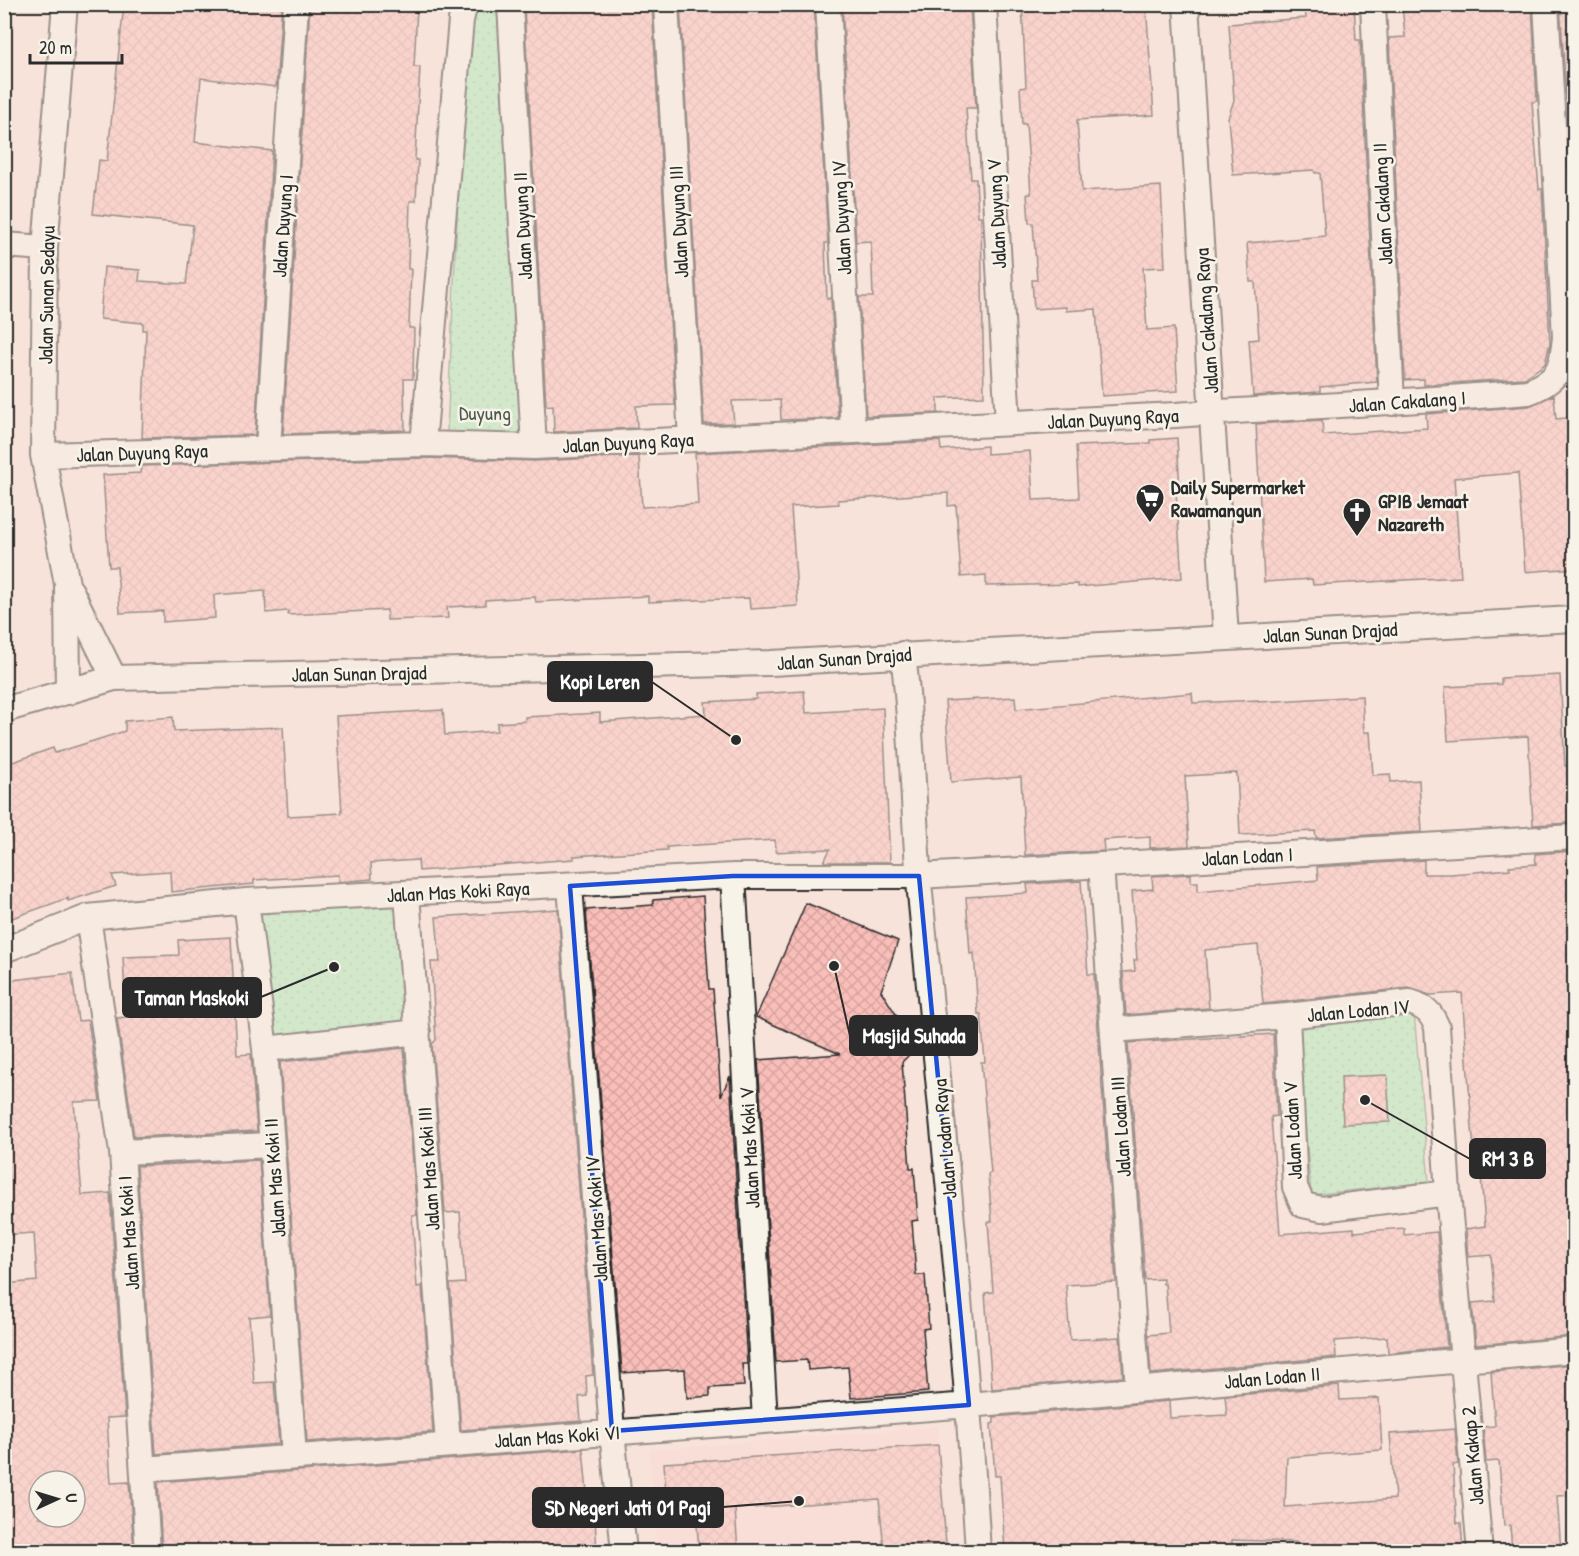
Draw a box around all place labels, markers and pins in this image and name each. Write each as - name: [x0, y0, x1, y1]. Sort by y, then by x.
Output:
- place label: Daily Supermarket Rawamangun: [1171, 473, 1306, 524]
- supermarket icon: Daily Supermarket Rawamangun: [1134, 482, 1166, 524]
- place label: GPIB Jemaat Nazareth: [1378, 487, 1469, 537]
- church icon: GPIB Jemaat Nazareth: [1341, 496, 1373, 538]
- callout: Kopi Leren: [548, 662, 652, 701]
- callout: Taman Maskoki: [123, 978, 261, 1017]
- callout: Masjid Suhada: [850, 1016, 977, 1055]
- callout: RM 3 B: [1470, 1139, 1545, 1178]
- callout: SD Negeri Jati 01 Pagi: [533, 1488, 723, 1527]

